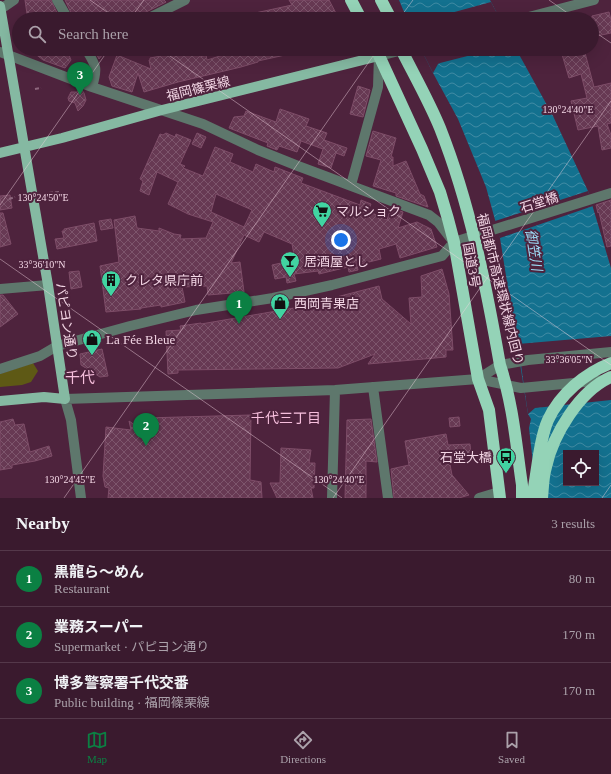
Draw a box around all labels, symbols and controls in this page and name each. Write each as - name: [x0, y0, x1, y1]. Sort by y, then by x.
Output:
- search box: [12, 12, 599, 56]
- icon: search: [26, 23, 48, 45]
- text: Search here: [58, 26, 128, 42]
- pin: 3: [67, 62, 93, 95]
- street label: 福岡篠栗線: [165, 73, 231, 104]
- text: 130°24'40"E: [543, 104, 594, 115]
- street label: 石堂橋: [518, 189, 560, 216]
- text: 130°24'50"E: [18, 192, 69, 203]
- supermarket icon: マルショク: [311, 200, 333, 228]
- place label: マルショク: [336, 204, 401, 219]
- street label: 福岡都市高速環状線内回り: [474, 212, 527, 367]
- water label: 御笠川: [523, 228, 545, 274]
- your location: [331, 230, 351, 250]
- street label: 国道3号: [460, 241, 483, 289]
- bar icon: 居酒屋とし: [279, 250, 301, 278]
- place label: 居酒屋とし: [304, 254, 369, 269]
- text: 33°36'10"N: [18, 259, 66, 270]
- building icon: クレタ県庁前: [100, 269, 122, 297]
- place label: クレタ県庁前: [125, 273, 203, 288]
- street label: パピヨン通り: [53, 281, 80, 361]
- pin: 1: [226, 291, 252, 324]
- shop icon: 西岡青果店: [269, 292, 291, 320]
- place label: 西岡青果店: [294, 296, 359, 311]
- shop icon: La Fée Bleue: [81, 328, 103, 356]
- place label: La Fée Bleue: [106, 332, 176, 347]
- text: 33°36'05"N: [545, 354, 593, 365]
- district label: 千代: [65, 369, 95, 386]
- district label: 千代三丁目: [251, 410, 321, 426]
- pin: 2: [133, 413, 159, 446]
- bus stop icon: 石堂大橋: [495, 446, 517, 474]
- place label: 石堂大橋: [440, 450, 492, 465]
- map controls: [563, 450, 599, 486]
- button: locate: [563, 450, 599, 486]
- text: 130°24'45"E: [45, 474, 96, 485]
- text: 130°24'40"E: [314, 474, 365, 485]
- text: Nearby: [16, 514, 70, 533]
- text: 3 results: [551, 516, 595, 531]
- text: 黒龍ら〜めん: [54, 564, 144, 580]
- text: 1: [26, 571, 32, 586]
- text: 80 m: [569, 571, 595, 586]
- text: Restaurant: [54, 581, 110, 596]
- text: 業務スーパー: [54, 619, 144, 635]
- text: 2: [26, 627, 32, 642]
- text: 170 m: [562, 627, 595, 642]
- text: Supermarket · パピヨン通り: [54, 639, 209, 654]
- text: 博多警察署千代交番: [54, 675, 189, 691]
- text: 3: [26, 683, 32, 698]
- text: 170 m: [562, 683, 595, 698]
- text: Public building · 福岡篠栗線: [54, 695, 210, 710]
- tab: Map: [86, 729, 108, 765]
- tab: Directions: [280, 729, 326, 765]
- tab: Saved: [498, 729, 525, 765]

